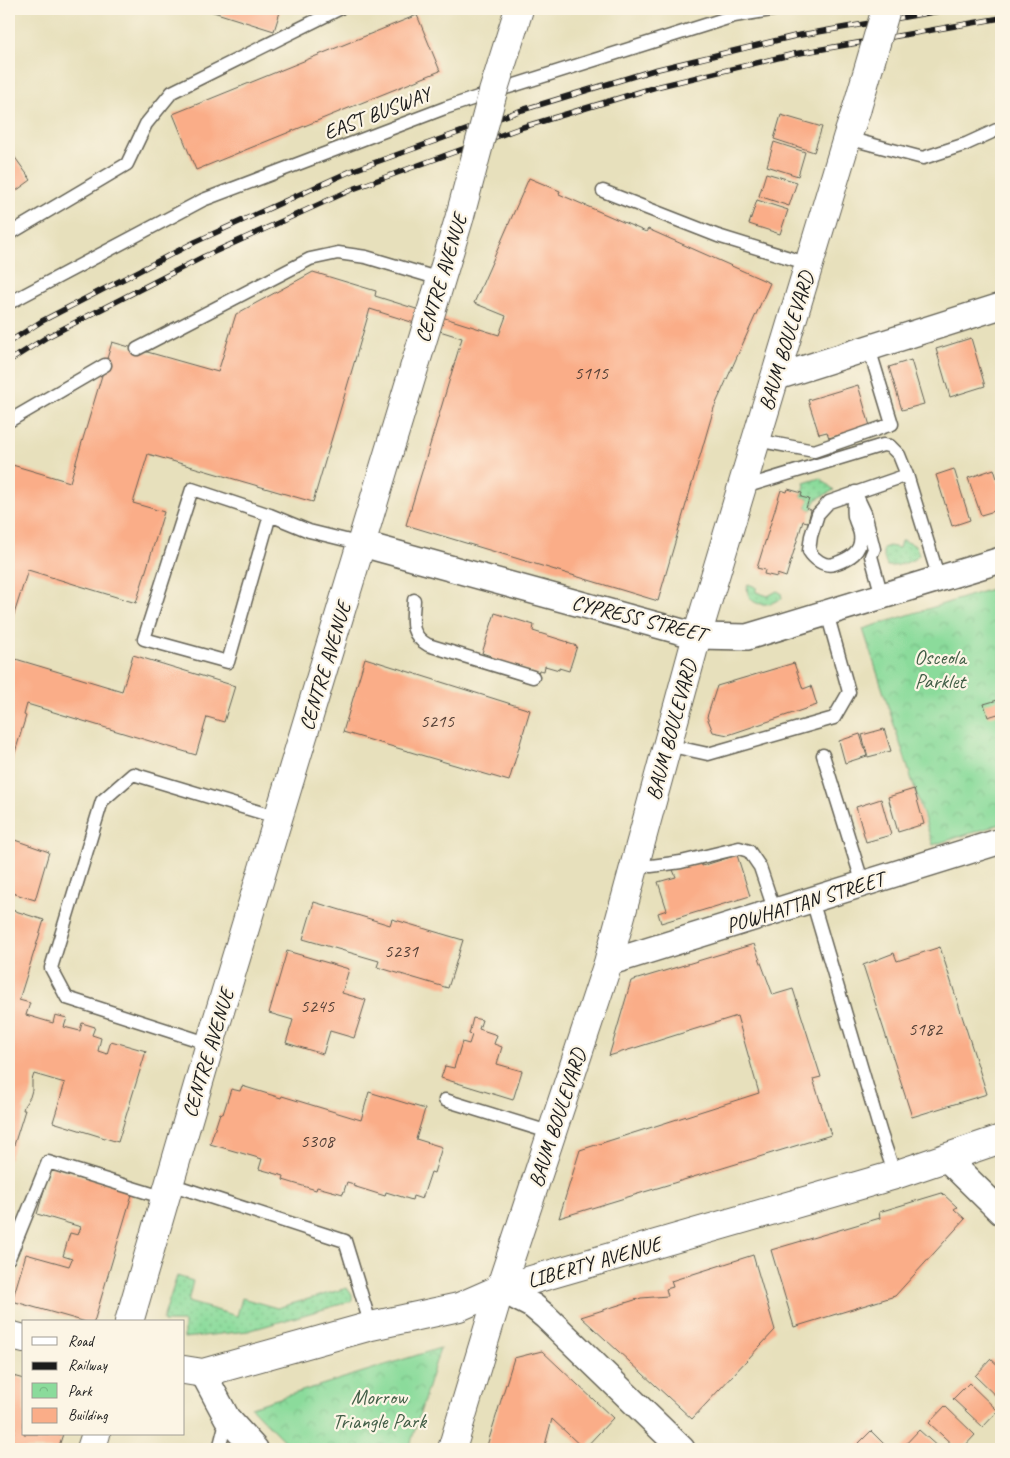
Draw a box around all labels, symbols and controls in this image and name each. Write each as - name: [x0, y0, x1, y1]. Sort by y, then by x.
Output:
- street label: EAST BUSWAY: [320, 79, 437, 145]
- street label: CENTRE AVENUE: [409, 208, 474, 345]
- street label: BAUM BOULEVARD: [753, 267, 820, 414]
- house number: 5115: [574, 361, 610, 385]
- street label: CYPRESS STREET: [569, 589, 713, 648]
- street label: CENTRE AVENUE: [293, 596, 358, 733]
- park label: Osceola Parklet: [914, 644, 968, 694]
- street label: BAUM BOULEVARD: [640, 655, 703, 803]
- house number: 5215: [420, 709, 456, 733]
- street label: POWHATTAN STREET: [723, 864, 891, 938]
- house number: 5231: [384, 939, 420, 963]
- street label: CENTRE AVENUE: [176, 983, 241, 1120]
- house number: 5245: [300, 994, 336, 1018]
- house number: 5182: [908, 1017, 944, 1041]
- street label: BAUM BOULEVARD: [522, 1044, 592, 1190]
- house number: 5308: [300, 1129, 337, 1153]
- street label: LIBERTY AVENUE: [524, 1230, 666, 1293]
- legend: [22, 1320, 185, 1436]
- text: Road: [68, 1332, 95, 1351]
- text: Railway: [68, 1356, 109, 1375]
- text: Park: [68, 1382, 93, 1401]
- park label: Morrow Triangle Park: [332, 1384, 427, 1434]
- text: Building: [68, 1406, 108, 1425]

